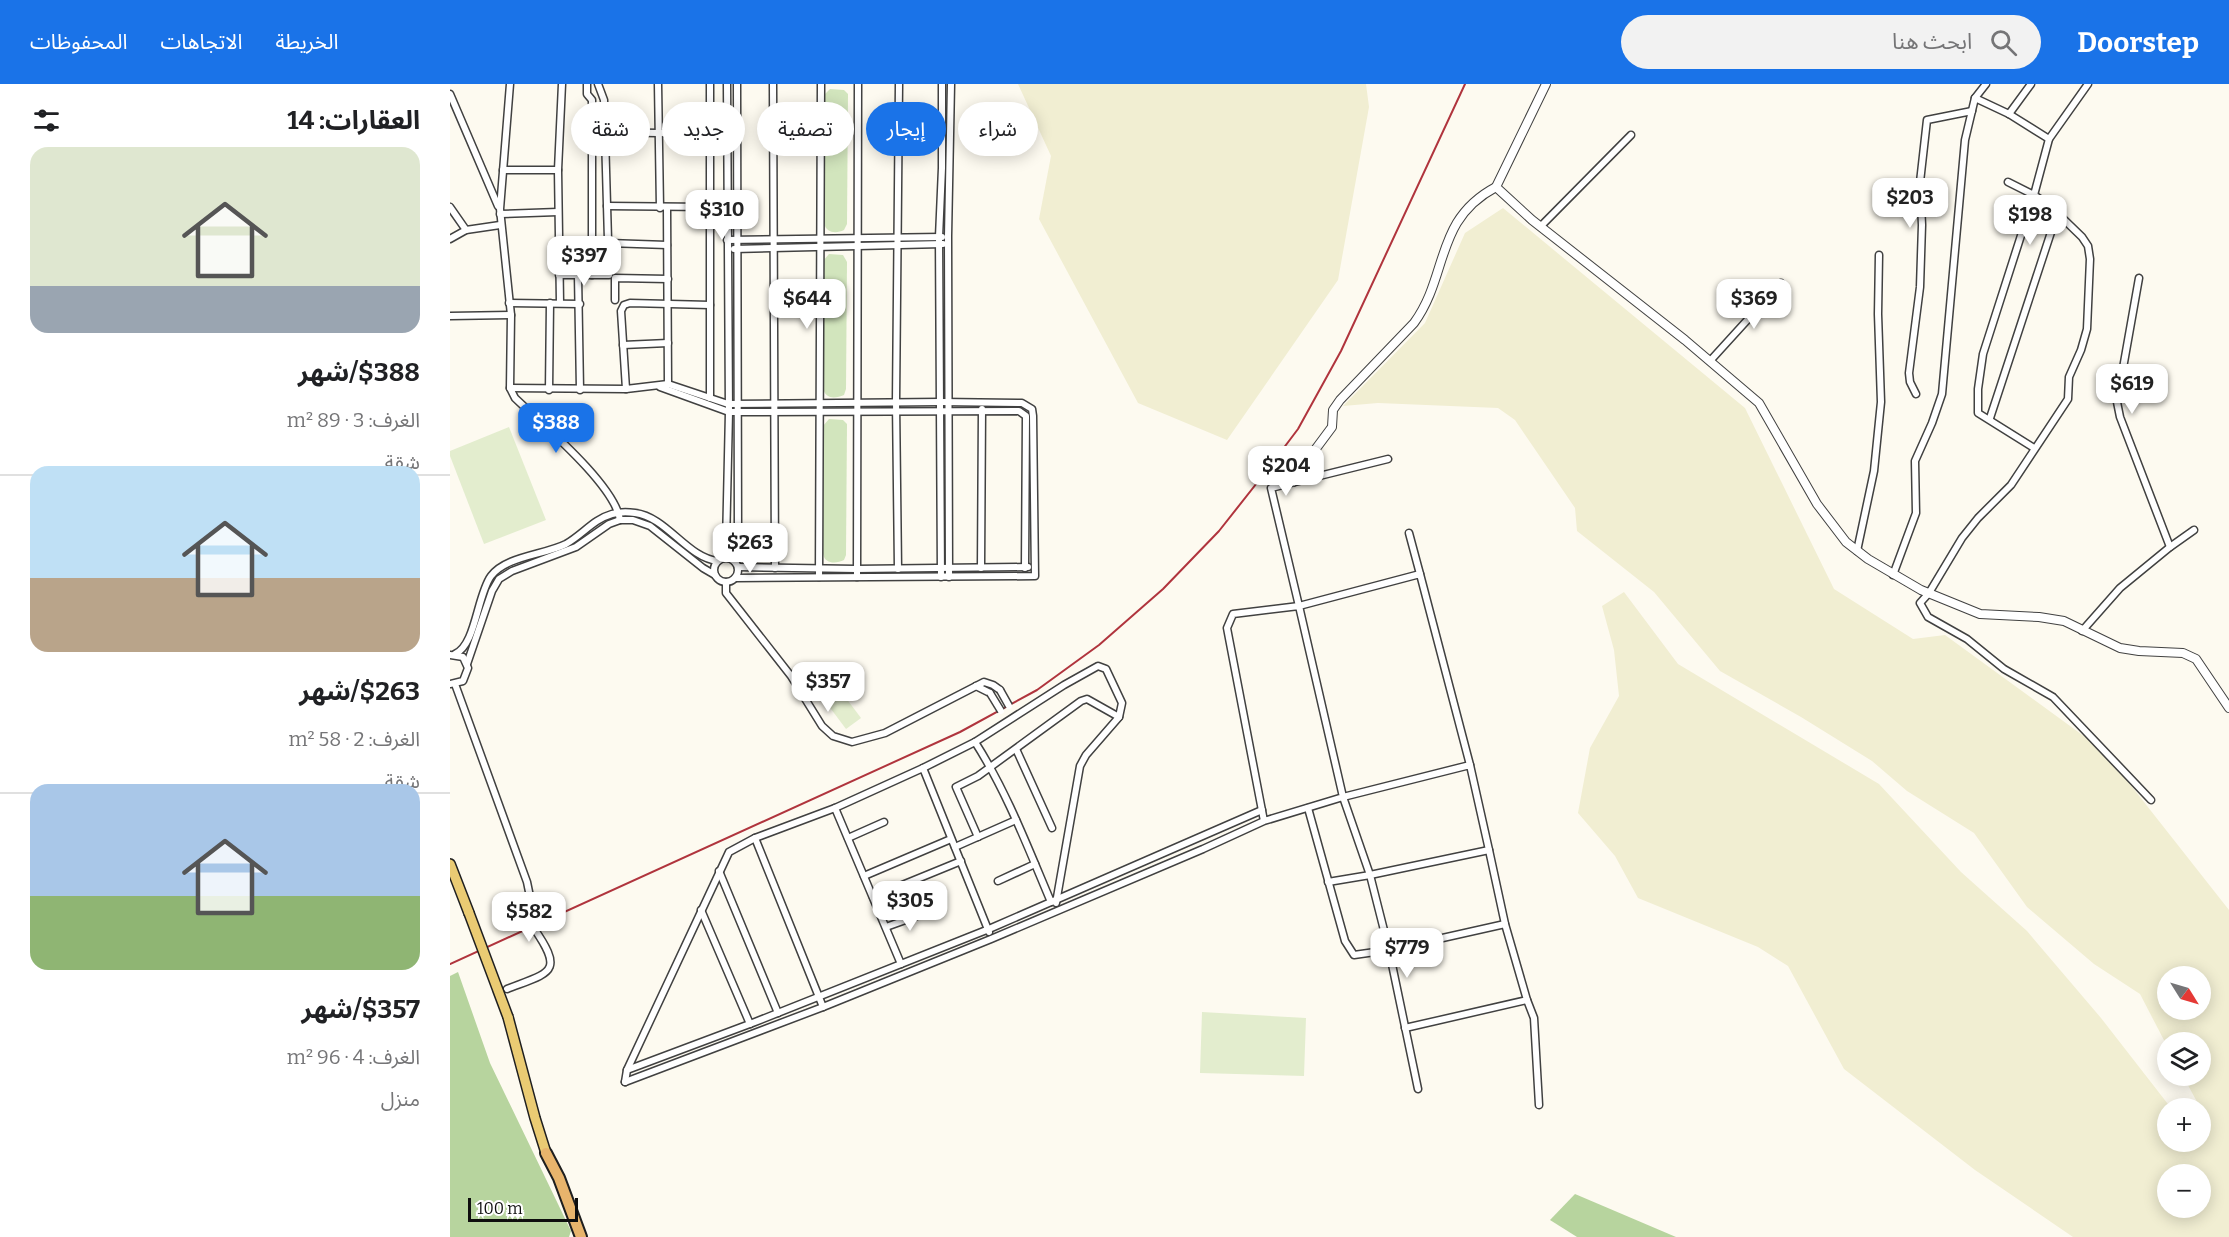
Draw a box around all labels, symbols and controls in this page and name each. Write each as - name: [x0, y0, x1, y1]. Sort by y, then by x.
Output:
- search box: [1621, 15, 2041, 69]
- icon: search: [1987, 26, 2020, 59]
- text: Doorstep: [2077, 26, 2199, 59]
- text: ابحث هنا: [1892, 28, 1972, 55]
- text: المحفوظات: [30, 29, 127, 55]
- text: الاتجاهات: [160, 29, 242, 55]
- text: الخريطة: [275, 29, 338, 55]
- chip: شقة: [571, 102, 650, 156]
- chip: جديد: [662, 102, 745, 156]
- chip: تصفية: [757, 102, 854, 156]
- chip: إيجار: [866, 102, 946, 156]
- chip: شراء: [958, 102, 1038, 156]
- icon: filters: [30, 104, 63, 137]
- text: العقارات: 14: [287, 105, 420, 136]
- pin: $203: [1874, 178, 1946, 229]
- text: $203: [1886, 185, 1934, 209]
- icon: home: [171, 186, 279, 294]
- pin: $310: [686, 190, 758, 241]
- pin: $198: [1994, 195, 2066, 246]
- text: $310: [700, 197, 744, 221]
- text: $198: [2008, 202, 2052, 226]
- pin: $397: [548, 236, 620, 287]
- text: $397: [561, 243, 607, 267]
- pin: $644: [771, 279, 843, 330]
- pin: $369: [1718, 279, 1790, 330]
- text: $644: [783, 286, 831, 310]
- text: $369: [1730, 286, 1778, 310]
- text: $388/شهر: [298, 357, 420, 388]
- pin: $619: [2096, 364, 2168, 415]
- text: $619: [2110, 371, 2154, 395]
- pin: $388: [520, 403, 592, 454]
- text: الغرف: 3 · 89 m²: [287, 408, 420, 432]
- text: $388: [532, 410, 580, 434]
- pin: $204: [1250, 446, 1322, 497]
- text: شقة: [385, 450, 420, 474]
- text: $204: [1262, 453, 1310, 477]
- icon: home: [171, 505, 279, 613]
- pin: $263: [714, 523, 786, 574]
- text: $263: [727, 530, 773, 554]
- pin: $357: [792, 662, 864, 713]
- text: $357: [806, 669, 850, 693]
- text: $263/شهر: [299, 676, 420, 707]
- text: الغرف: 2 · 58 m²: [288, 727, 420, 751]
- text: شقة: [385, 769, 420, 793]
- icon: home: [171, 823, 279, 931]
- pin: $305: [874, 881, 946, 932]
- text: $305: [886, 888, 934, 912]
- pin: $582: [493, 892, 565, 943]
- text: $582: [506, 899, 552, 923]
- pin: $779: [1371, 928, 1443, 979]
- text: $779: [1384, 935, 1430, 959]
- north arrow: [2157, 966, 2211, 1020]
- map controls: [2157, 966, 2211, 1218]
- text: $357/شهر: [302, 994, 420, 1025]
- button: layers: [2157, 1032, 2211, 1086]
- text: الغرف: 4 · 96 m²: [287, 1045, 420, 1069]
- text: منزل: [381, 1087, 420, 1111]
- button: +: [2157, 1098, 2211, 1152]
- button: −: [2157, 1164, 2211, 1218]
- scale bar: [468, 1195, 578, 1222]
- text: 100 m: [477, 1199, 522, 1218]

